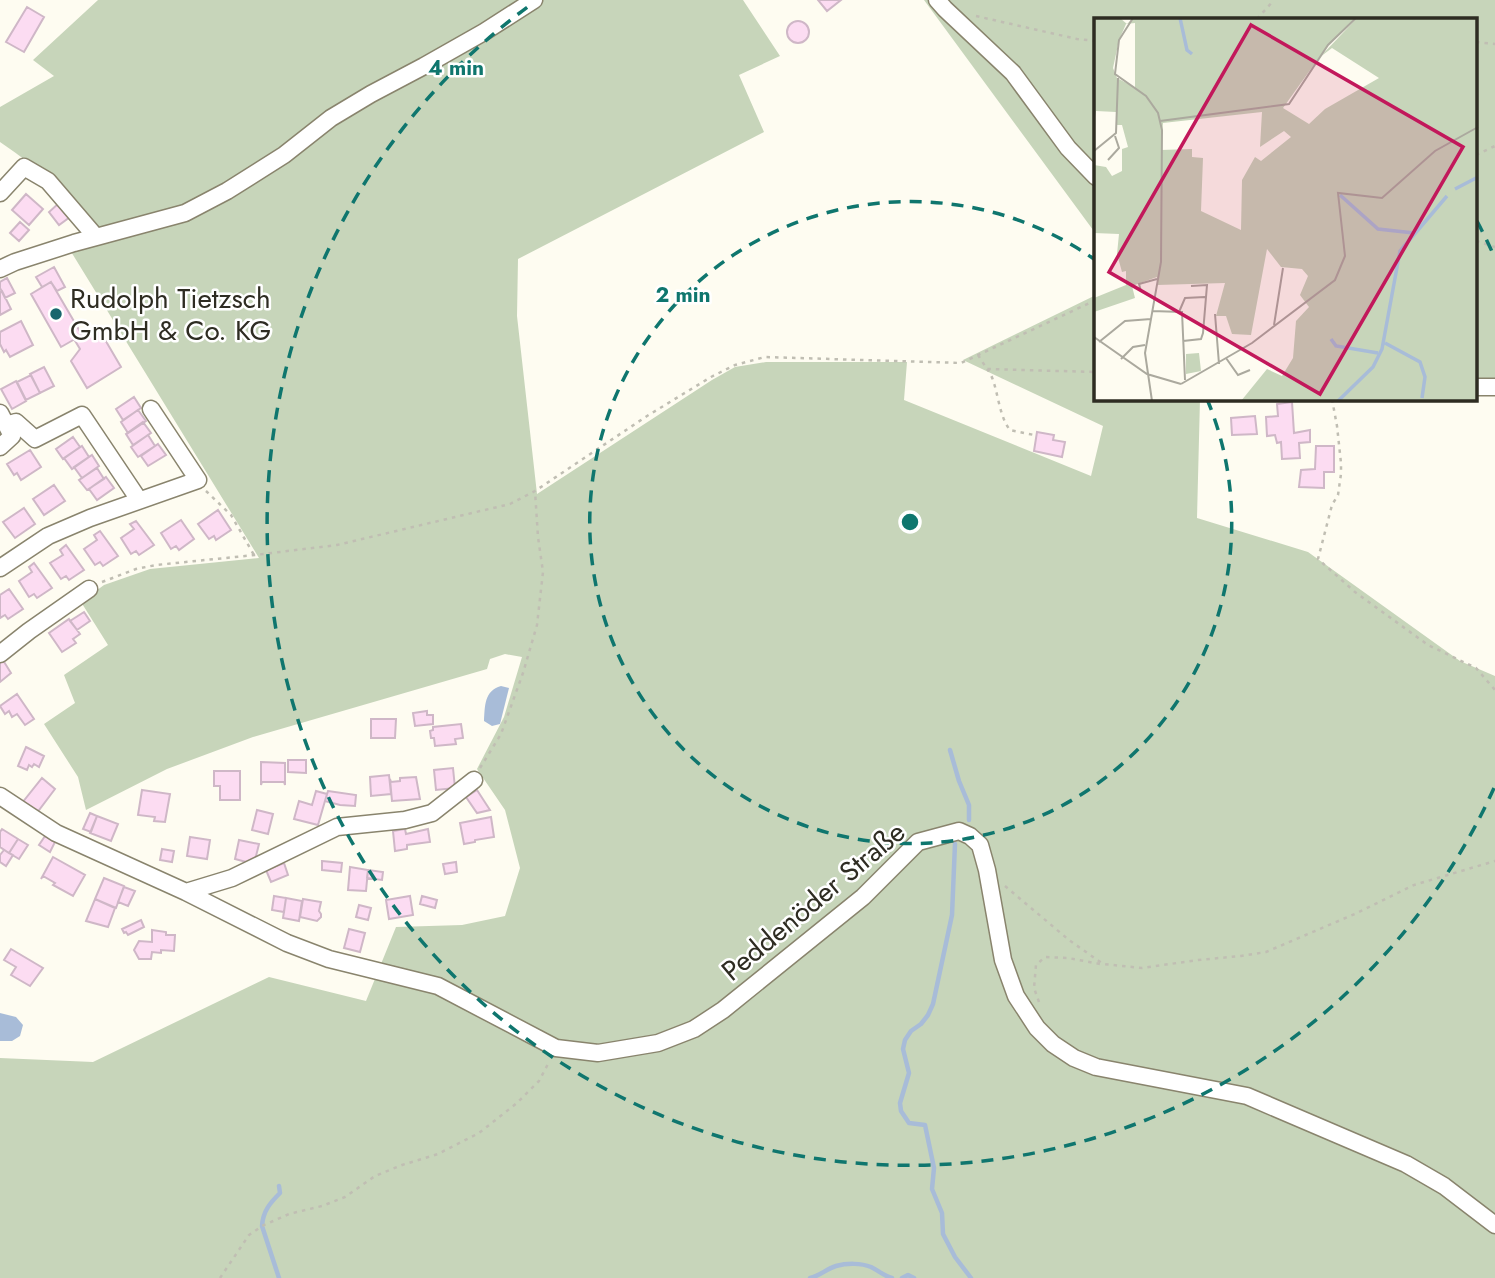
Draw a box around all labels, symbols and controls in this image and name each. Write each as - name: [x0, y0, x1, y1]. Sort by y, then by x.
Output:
- inset map: [1094, 18, 1478, 401]
- text: 4 min: [428, 53, 484, 83]
- place label: Rudolph Tietzsch GmbH & Co. KG: [70, 278, 271, 351]
- text: 2 min: [655, 280, 711, 310]
- marker: Rudolph Tietzsch GmbH & Co. KG: [48, 306, 64, 322]
- centre of rings: [898, 510, 922, 534]
- street label: Peddenöder Straße: [712, 812, 914, 991]

